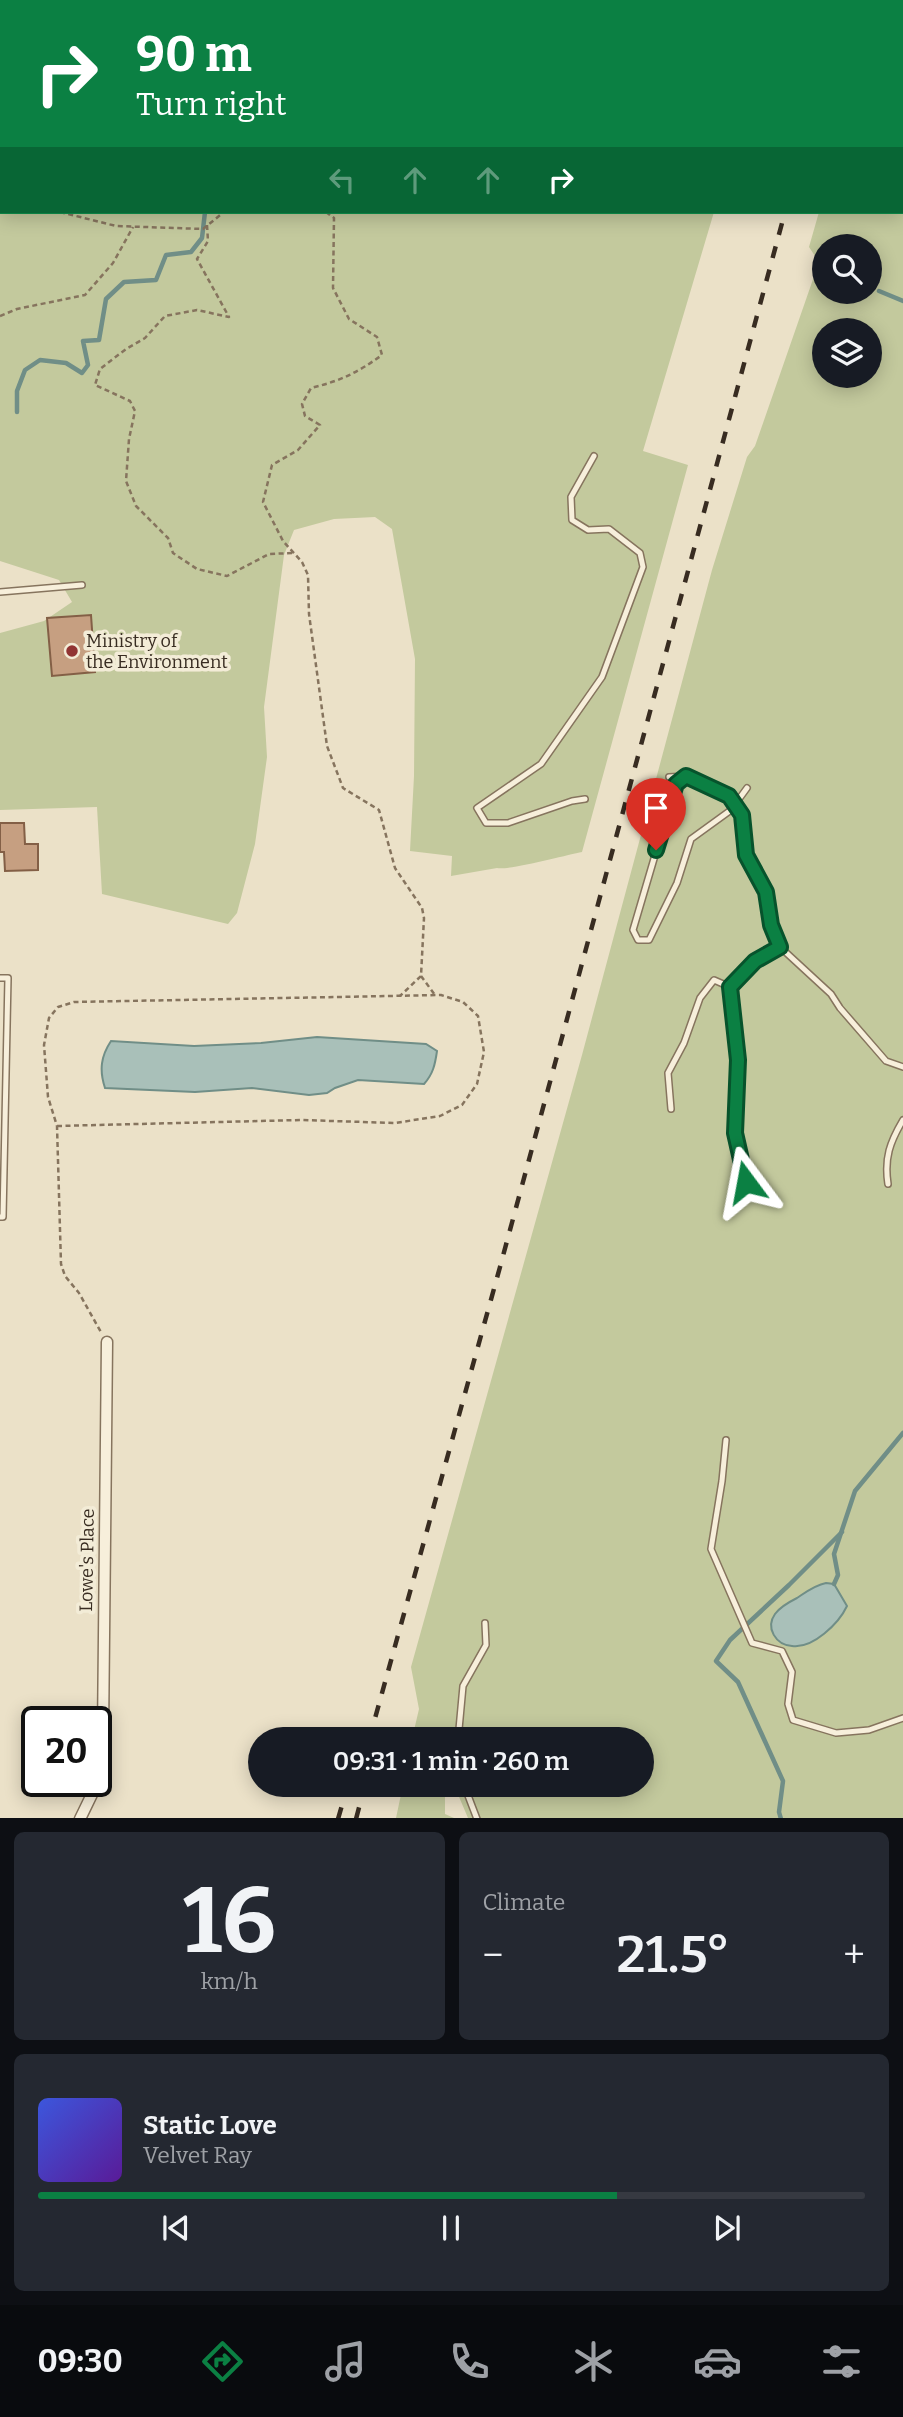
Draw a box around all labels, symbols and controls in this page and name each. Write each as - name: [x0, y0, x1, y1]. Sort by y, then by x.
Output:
- text: 90 m: [136, 25, 252, 84]
- icon: right: [21, 28, 112, 119]
- text: Turn right: [136, 85, 287, 123]
- icon: left: [323, 161, 361, 199]
- icon: ahead: [396, 161, 434, 199]
- icon: ahead: [469, 161, 507, 199]
- icon: right: [542, 161, 580, 199]
- map controls: [812, 234, 882, 388]
- button: search: [812, 234, 882, 304]
- button: layers: [812, 318, 882, 388]
- place label: Ministry of the Environment: [86, 630, 228, 673]
- marker: Ministry of the Environment: [64, 643, 80, 659]
- pin: [626, 778, 686, 850]
- icon: arrive: [637, 789, 675, 827]
- position arrow: [709, 1145, 783, 1219]
- street label: Lowe's Place: [75, 1508, 99, 1612]
- speed limit sign: 20: [21, 1706, 112, 1797]
- text: 09:31 · 1 min · 260 m: [333, 1746, 569, 1777]
- text: 16: [183, 1867, 276, 1976]
- text: Climate: [483, 1888, 565, 1916]
- text: 21.5°: [617, 1923, 730, 1986]
- text: −: [483, 1932, 503, 1978]
- text: +: [843, 1932, 865, 1978]
- text: km/h: [201, 1967, 258, 1995]
- text: Static Love: [143, 2110, 277, 2141]
- text: Velvet Ray: [143, 2141, 252, 2169]
- icon: previous: [157, 2209, 195, 2247]
- icon: pause: [432, 2209, 470, 2247]
- icon: next: [708, 2209, 746, 2247]
- icon: directions: [198, 2337, 247, 2386]
- icon: music: [321, 2337, 370, 2386]
- icon: phone: [445, 2337, 494, 2386]
- icon: climate: [569, 2337, 618, 2386]
- icon: car: [693, 2337, 742, 2386]
- icon: filters: [817, 2337, 866, 2386]
- text: 09:30: [37, 2342, 123, 2380]

